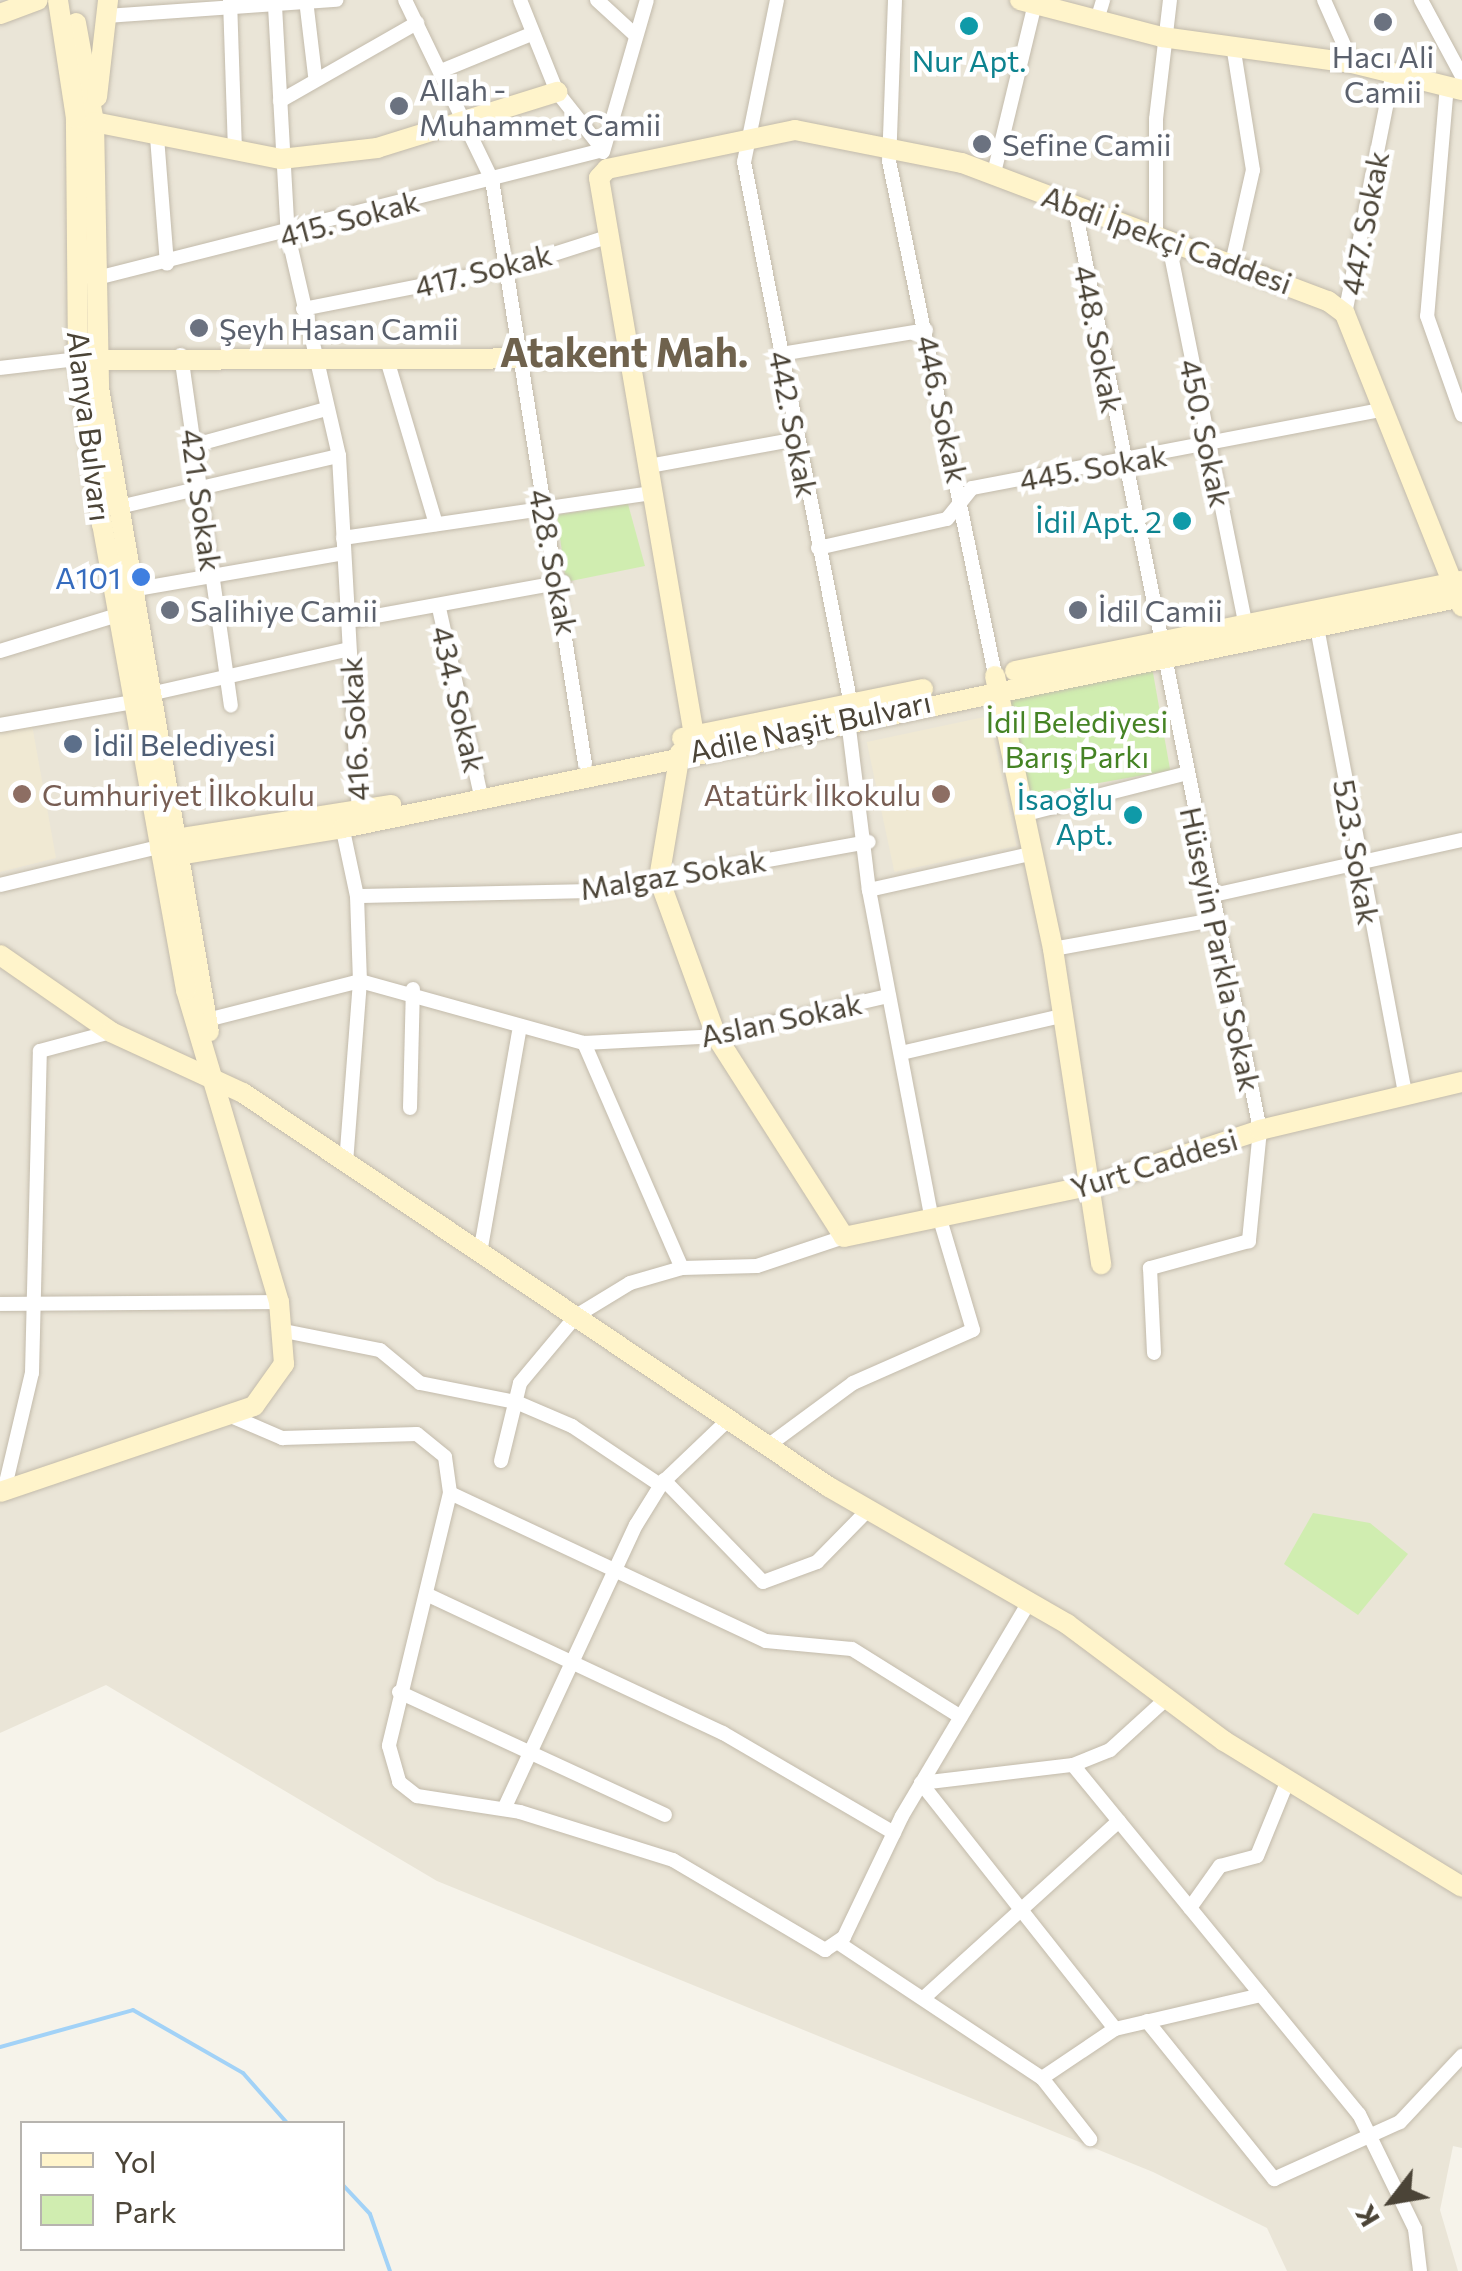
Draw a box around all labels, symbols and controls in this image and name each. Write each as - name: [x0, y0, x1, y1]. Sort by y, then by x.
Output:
- marker: Hacı Ali Camii: [1372, 11, 1394, 33]
- marker: Nur Apt.: [958, 15, 980, 37]
- place label: Hacı Ali Camii: [1332, 38, 1434, 108]
- place label: Nur Apt.: [912, 42, 1026, 78]
- place label: Allah - Muhammet Camii: [419, 71, 661, 142]
- marker: Allah - Muhammet Camii: [388, 95, 410, 117]
- place label: Sefine Camii: [1002, 126, 1171, 162]
- marker: Sefine Camii: [971, 133, 993, 155]
- street label: 447. Sokak: [1332, 148, 1396, 298]
- street label: Abdi İpekçi Caddesi: [1037, 177, 1297, 301]
- street label: 415. Sokak: [275, 182, 423, 254]
- street label: 417. Sokak: [411, 236, 555, 304]
- street label: 448. Sokak: [1067, 262, 1131, 416]
- place label: Şeyh Hasan Camii: [219, 310, 459, 346]
- marker: Şeyh Hasan Camii: [188, 317, 210, 339]
- district label: Atakent Mah.: [500, 327, 748, 375]
- street label: Alanya Bulvarı: [60, 329, 120, 523]
- street label: 446. Sokak: [910, 332, 976, 486]
- street label: 442. Sokak: [762, 348, 826, 500]
- street label: 450. Sokak: [1173, 355, 1239, 511]
- street label: 421. Sokak: [174, 426, 230, 574]
- street label: 445. Sokak: [1016, 436, 1170, 498]
- street label: 428. Sokak: [522, 486, 586, 638]
- place label: İdil Apt. 2: [1035, 503, 1162, 539]
- marker: İdil Apt. 2: [1171, 510, 1193, 532]
- place label: A101: [55, 559, 121, 595]
- marker: A101: [130, 566, 152, 588]
- place label: Salihiye Camii: [190, 592, 378, 628]
- place label: İdil Camii: [1098, 592, 1223, 628]
- marker: Salihiye Camii: [159, 599, 181, 621]
- marker: İdil Camii: [1067, 599, 1089, 621]
- street label: 434. Sokak: [425, 622, 493, 776]
- street label: 416. Sokak: [332, 656, 376, 802]
- street label: Adile Naşit Bulvarı: [686, 683, 934, 769]
- park label: İdil Belediyesi Barış Parkı: [986, 703, 1168, 774]
- place label: İdil Belediyesi: [93, 726, 276, 762]
- marker: İdil Belediyesi: [62, 733, 84, 755]
- place label: Cumhuriyet İlkokulu: [42, 776, 315, 812]
- place label: Atatürk İlkokulu: [704, 776, 921, 812]
- street label: 523. Sokak: [1327, 776, 1387, 928]
- place label: İsaoğlu Apt.: [1017, 780, 1113, 850]
- marker: Cumhuriyet İlkokulu: [11, 783, 33, 805]
- marker: Atatürk İlkokulu: [930, 783, 952, 805]
- street label: Hüseyin Parkla Sokak: [1173, 803, 1269, 1095]
- marker: İsaoğlu Apt.: [1122, 804, 1144, 826]
- street label: Malgaz Sokak: [577, 842, 769, 906]
- street label: Aslan Sokak: [697, 984, 865, 1054]
- street label: Yurt Caddesi: [1066, 1121, 1242, 1205]
- legend: [20, 2121, 345, 2251]
- text: Yol: [114, 2142, 156, 2179]
- north arrow: [1342, 2151, 1442, 2251]
- text: Park: [114, 2192, 177, 2229]
- text: K: [1347, 2199, 1386, 2234]

